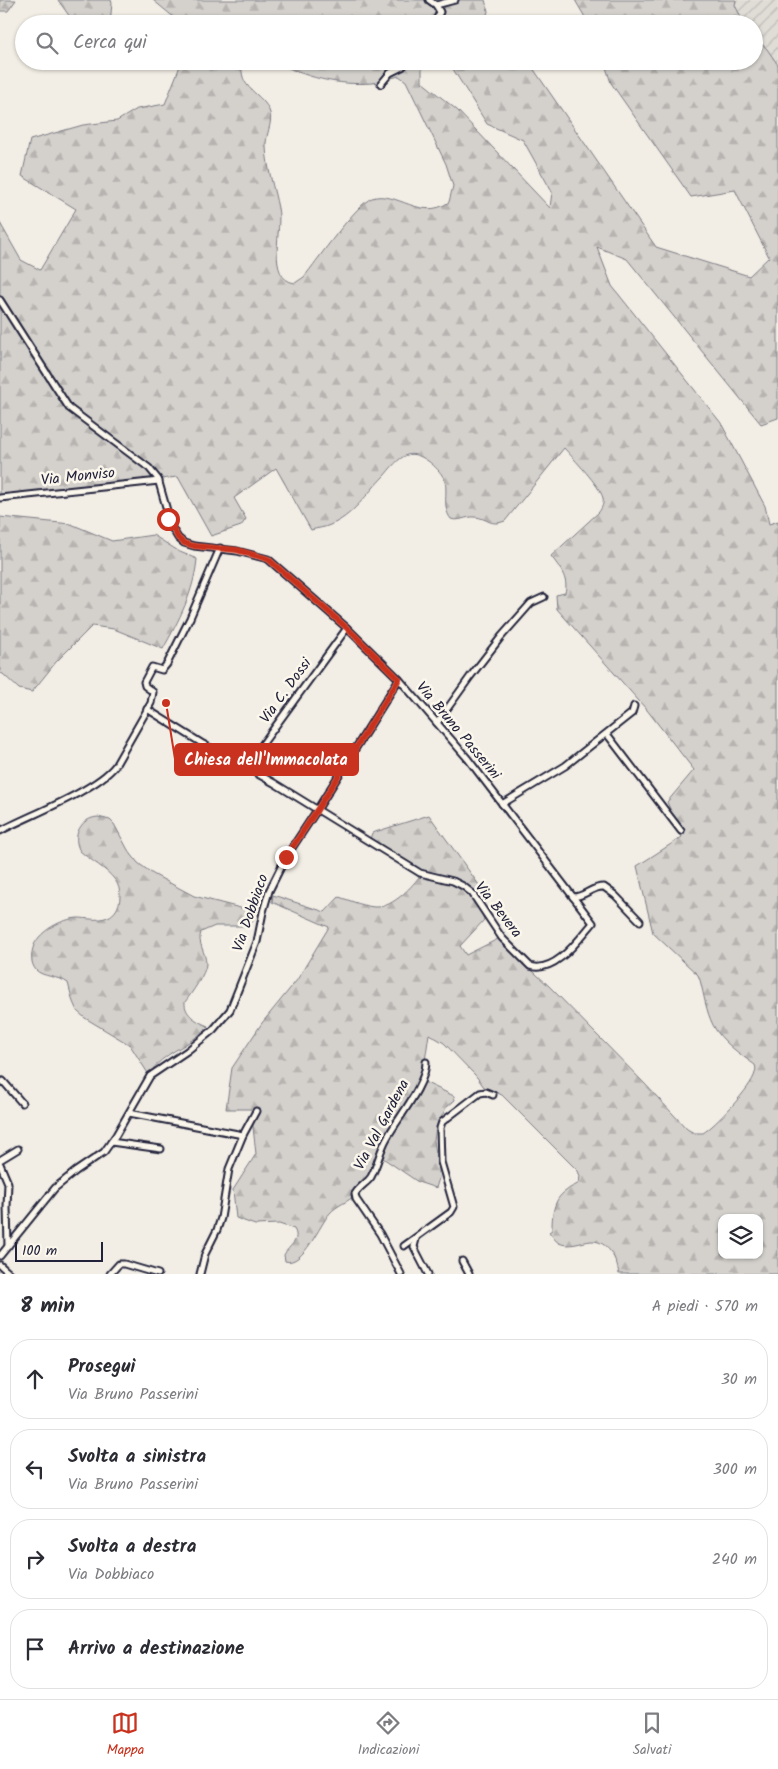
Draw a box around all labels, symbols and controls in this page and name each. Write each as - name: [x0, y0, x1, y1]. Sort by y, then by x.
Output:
- search box: [15, 15, 763, 70]
- text: Cerca qui: [73, 28, 147, 58]
- icon: search: [33, 29, 61, 57]
- street label: Via Monviso: [40, 461, 116, 493]
- route start: [157, 508, 180, 531]
- street label: Via C. Dossi: [254, 652, 319, 729]
- street label: Via Bruno Passerini: [410, 677, 507, 787]
- callout: Chiesa dell'Immacolata: [175, 744, 358, 775]
- text: Chiesa dell'Immacolata: [184, 748, 348, 773]
- route end: [275, 846, 298, 869]
- street label: Via Dobbiaco: [226, 871, 276, 955]
- street label: Via Bevera: [468, 877, 528, 943]
- street label: Via Val Gardena: [348, 1075, 416, 1175]
- map controls: [718, 1214, 763, 1259]
- button: layers: [718, 1214, 763, 1259]
- scale bar: [15, 1239, 102, 1262]
- text: 100 m: [22, 1240, 57, 1262]
- text: 8 min: [20, 1290, 75, 1323]
- text: A piedi · 570 m: [652, 1294, 758, 1319]
- text: Prosegui: [68, 1352, 135, 1382]
- icon: ahead: [21, 1365, 49, 1393]
- text: 30 m: [721, 1367, 757, 1392]
- text: Via Bruno Passerini: [68, 1382, 198, 1407]
- text: Svolta a sinistra: [68, 1442, 206, 1472]
- icon: left: [21, 1455, 49, 1483]
- text: 300 m: [713, 1457, 757, 1482]
- text: Via Bruno Passerini: [68, 1472, 198, 1497]
- text: Svolta a destra: [68, 1532, 196, 1562]
- icon: right: [21, 1545, 49, 1573]
- text: 240 m: [712, 1547, 757, 1572]
- text: Via Dobbiaco: [68, 1562, 154, 1587]
- text: Arrivo a destinazione: [68, 1634, 244, 1664]
- icon: arrive: [21, 1635, 49, 1663]
- tab: Mappa: [107, 1709, 144, 1761]
- tab: Indicazioni: [358, 1709, 419, 1761]
- tab: Salvati: [633, 1709, 671, 1761]

